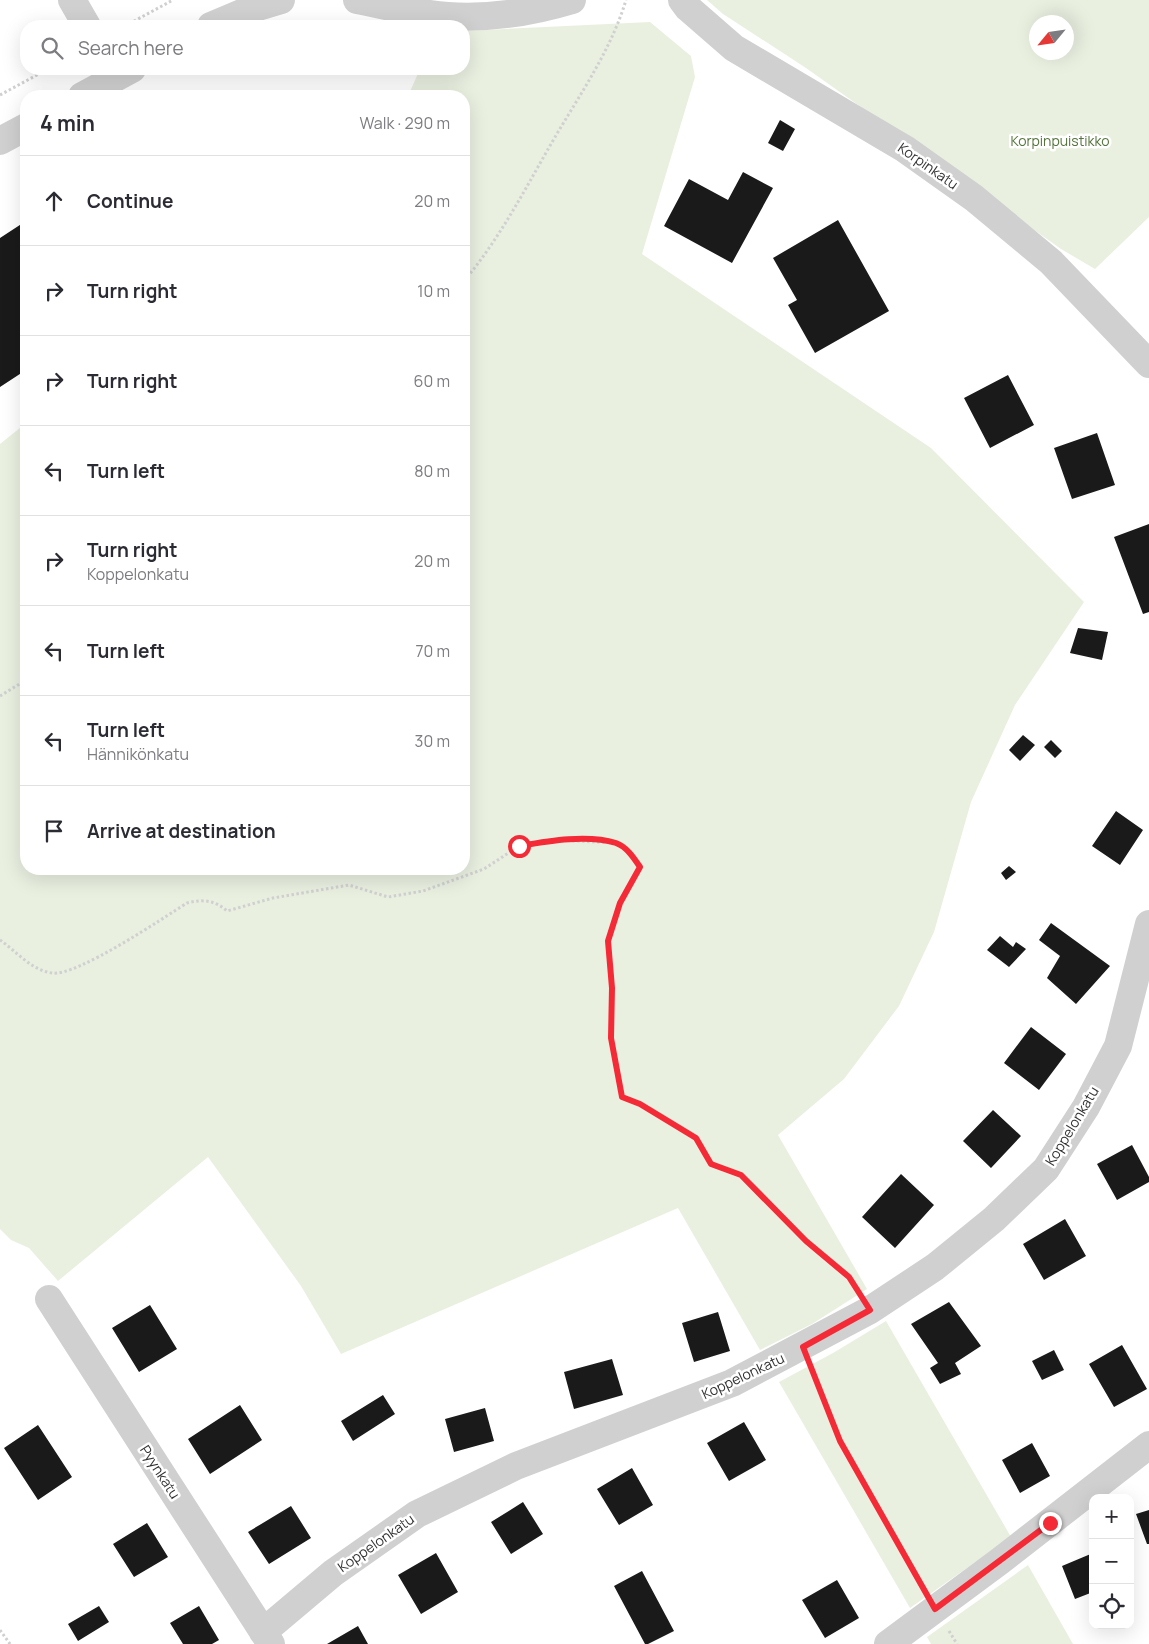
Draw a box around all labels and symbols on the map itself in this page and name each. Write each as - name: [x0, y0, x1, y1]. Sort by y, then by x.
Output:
- north arrow: [1029, 15, 1074, 60]
- park label: Korpinpuistikko: [1010, 131, 1110, 150]
- street label: Korpinkatu: [894, 138, 962, 193]
- route start: [508, 835, 531, 858]
- street label: Koppelonkatu: [1040, 1083, 1103, 1169]
- street label: Koppelonkatu: [698, 1348, 787, 1403]
- street label: Pyynkatu: [136, 1441, 185, 1502]
- street label: Koppelonkatu: [334, 1509, 418, 1576]
- route end: [1039, 1512, 1062, 1535]

